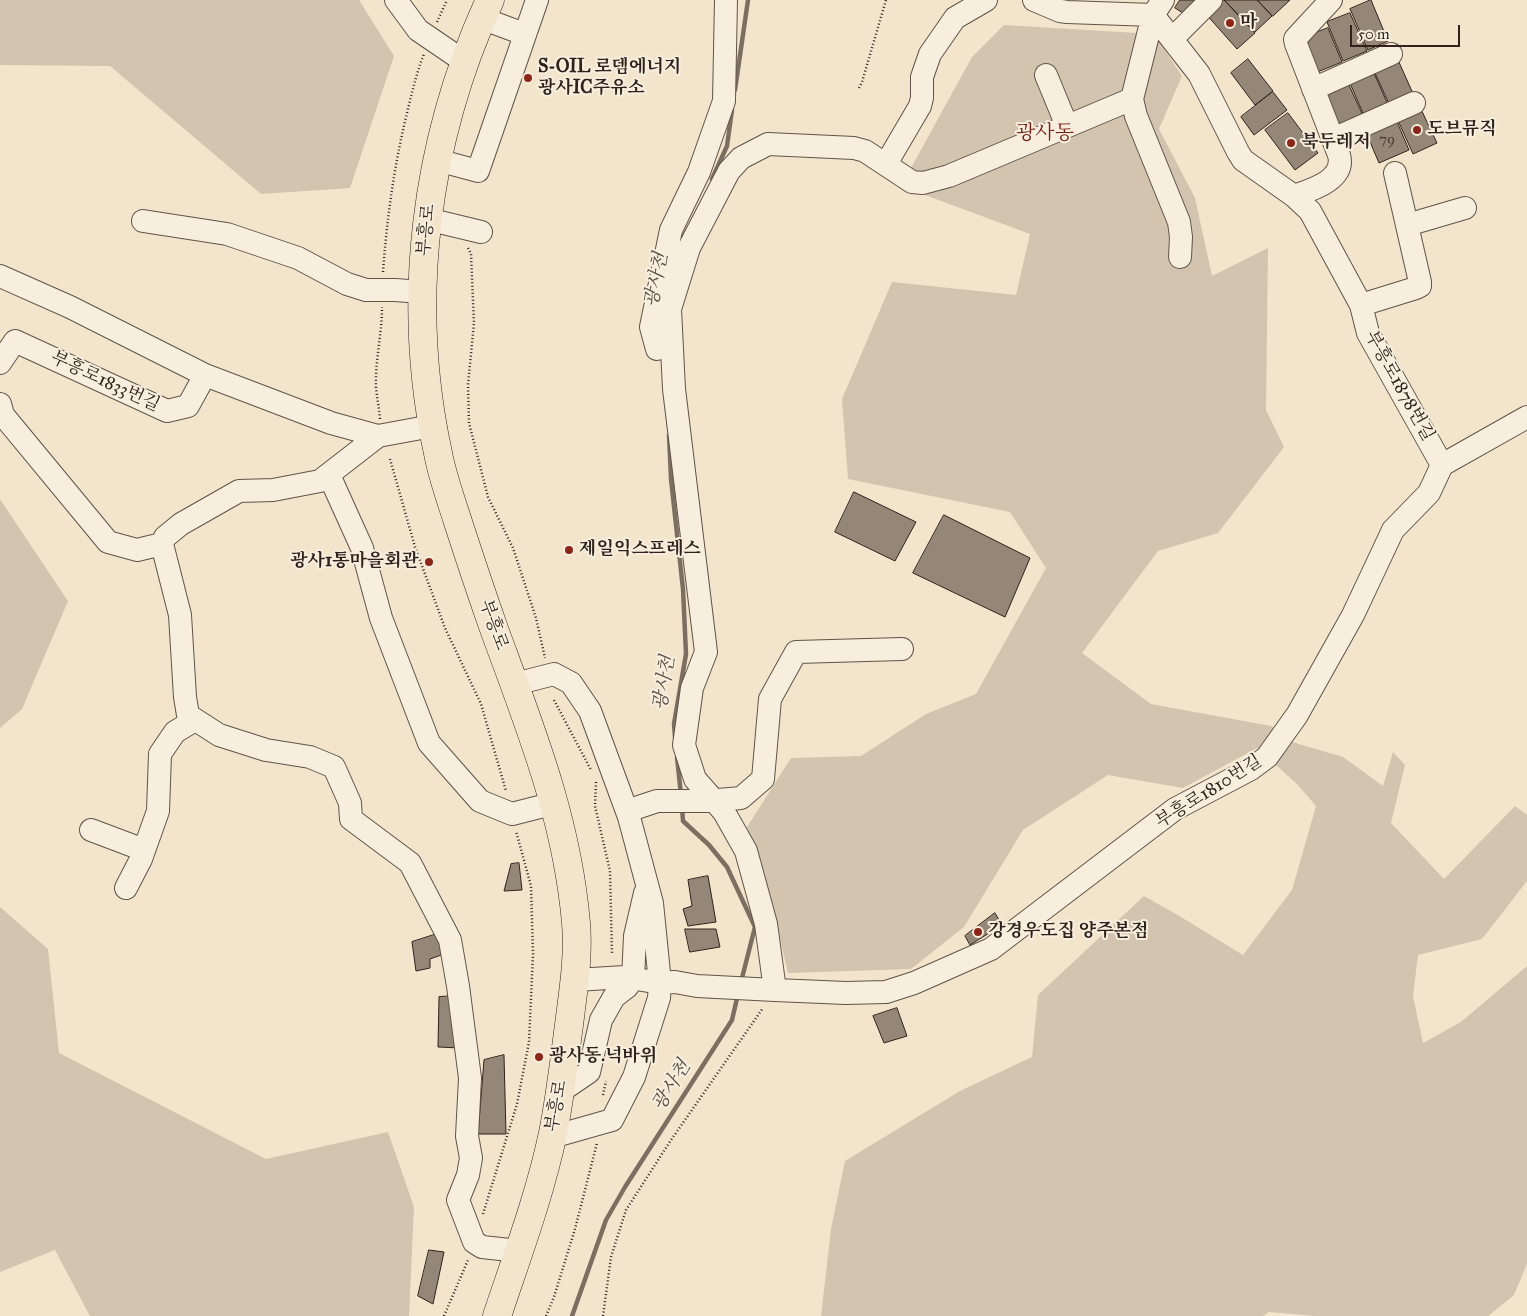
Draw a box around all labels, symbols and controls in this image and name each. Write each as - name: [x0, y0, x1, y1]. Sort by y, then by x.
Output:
- place label: 마: [1240, 12, 1257, 34]
- scale bar: [1352, 15, 1462, 47]
- marker: 마: [1224, 17, 1236, 29]
- text: 50 m: [1358, 25, 1390, 43]
- place label: S-OIL 로뎀에너지 광사IC주유소: [538, 57, 681, 100]
- marker: S-OIL 로뎀에너지 광사IC주유소: [522, 72, 534, 84]
- place label: 도브뮤직: [1427, 119, 1497, 141]
- district label: 광사동: [1016, 122, 1074, 146]
- marker: 도브뮤직: [1411, 124, 1423, 136]
- house number: 79: [1379, 131, 1395, 149]
- place label: 북두레저: [1301, 132, 1371, 154]
- marker: 북두레저: [1285, 137, 1297, 149]
- street label: 부흥로: [414, 203, 440, 257]
- water label: 광사천: [641, 251, 673, 309]
- street label: 부흥로1878번길: [1360, 327, 1438, 445]
- street label: 부흥로1833번길: [47, 347, 163, 417]
- place label: 제일익스프레스: [579, 539, 701, 561]
- marker: 제일익스프레스: [563, 544, 575, 556]
- place label: 광사1통마을회관: [290, 551, 419, 573]
- marker: 광사1통마을회관: [423, 556, 435, 568]
- street label: 부흥로: [474, 597, 512, 653]
- water label: 광사천: [649, 654, 681, 712]
- street label: 부흥로1810번길: [1152, 751, 1266, 833]
- place label: 강경우도집 양주본점: [988, 921, 1148, 943]
- marker: 강경우도집 양주본점: [972, 926, 984, 938]
- place label: 광사동.넉바위: [549, 1046, 657, 1068]
- marker: 광사동.넉바위: [533, 1051, 545, 1063]
- water label: 광사천: [648, 1057, 696, 1115]
- street label: 부흥로: [542, 1078, 572, 1134]

